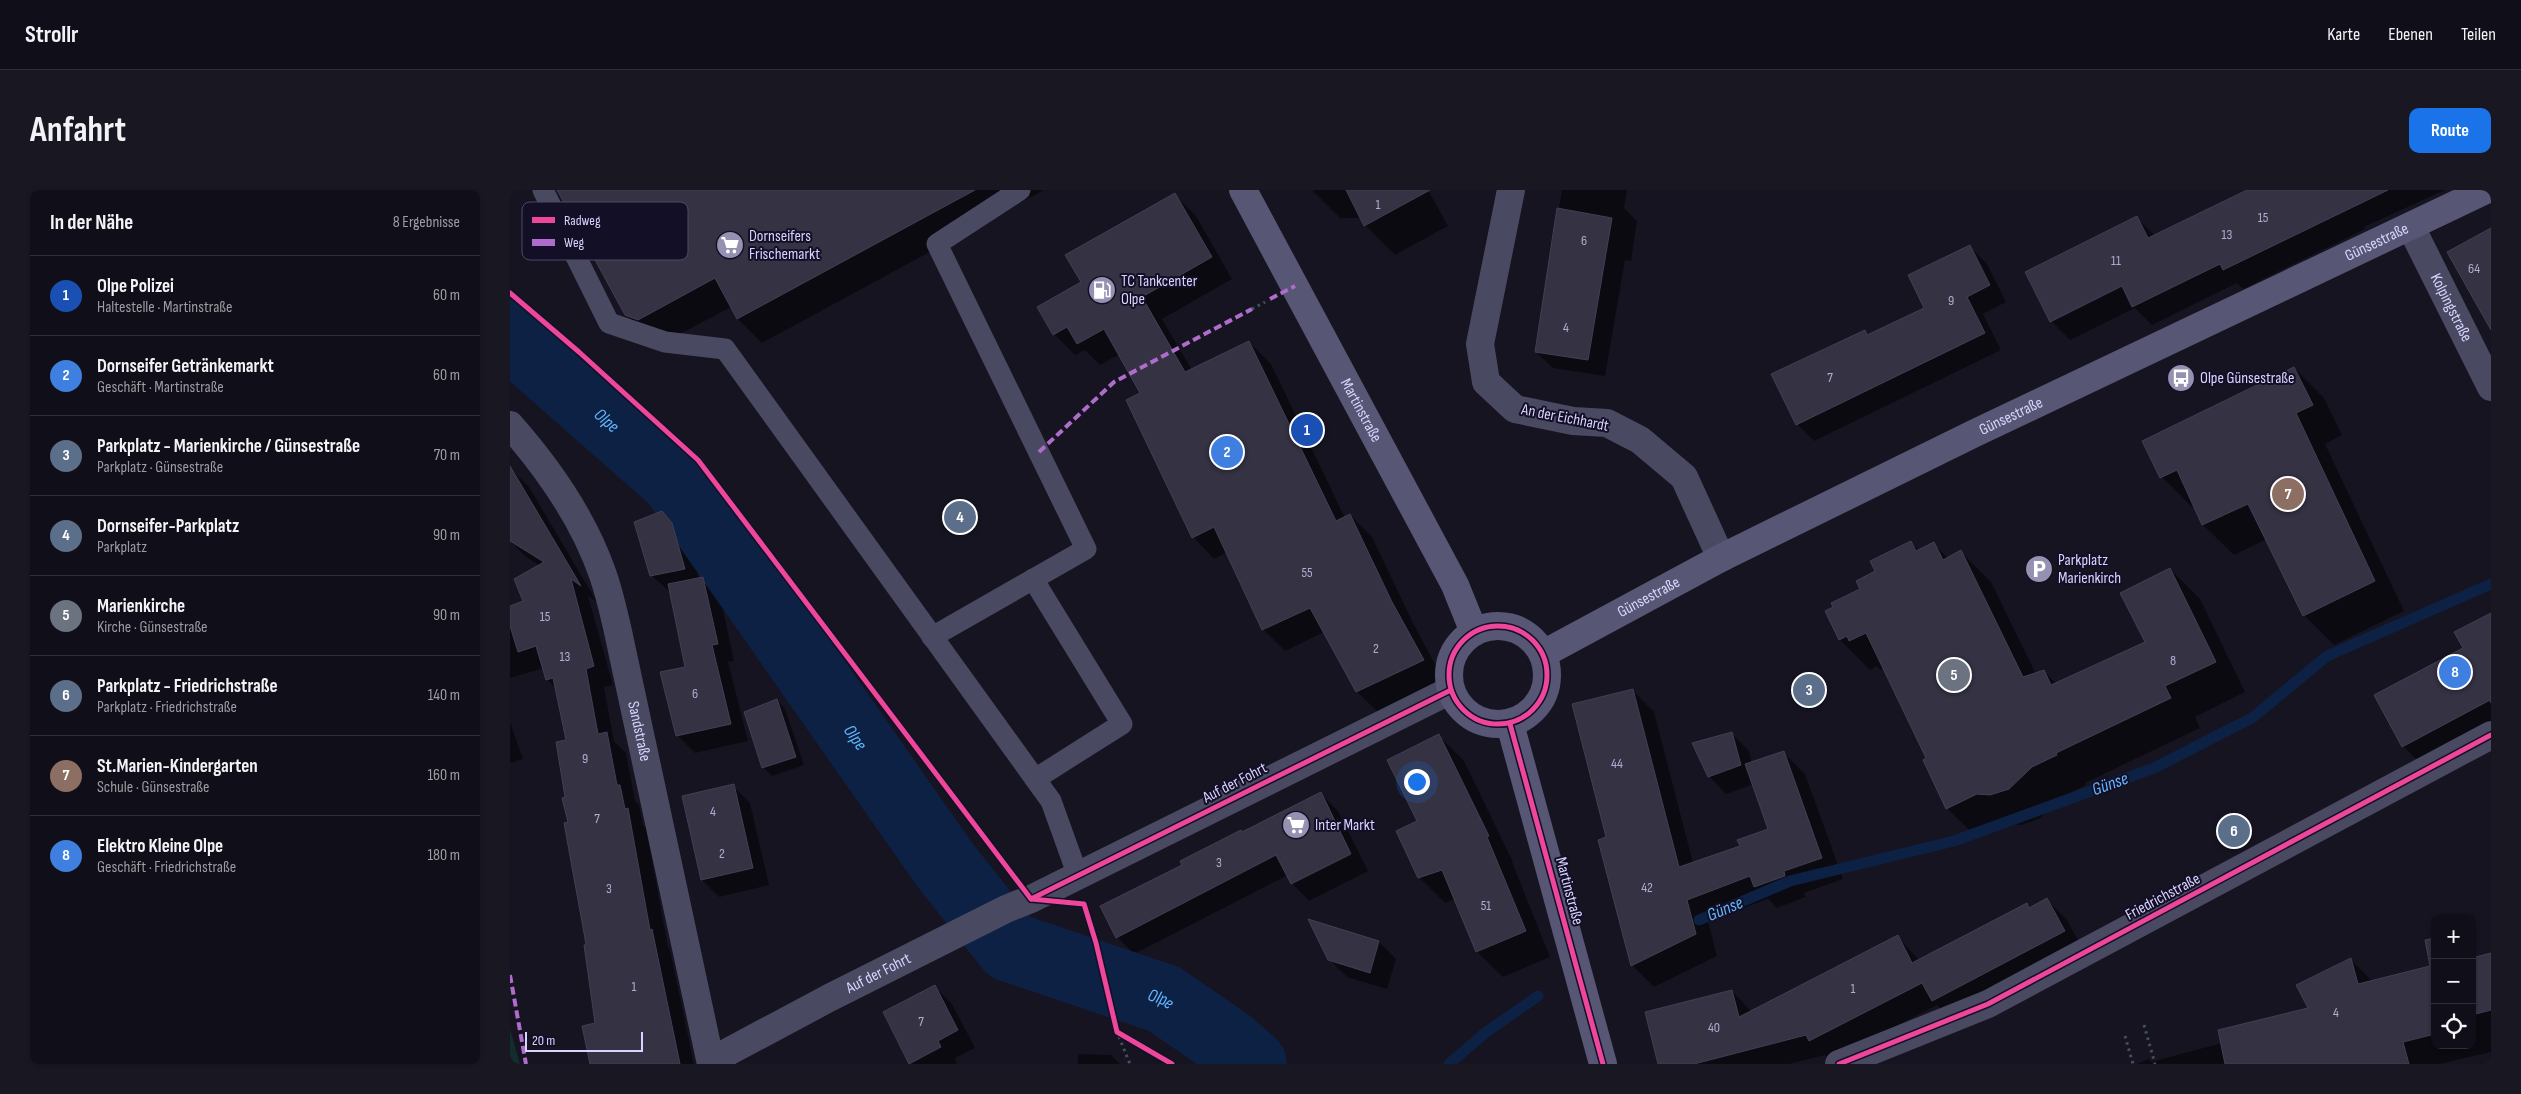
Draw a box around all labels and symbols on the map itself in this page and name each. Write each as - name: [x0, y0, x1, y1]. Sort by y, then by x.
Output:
- house number: 1: [1376, 196, 1381, 213]
- legend: [522, 202, 688, 260]
- house number: 15: [2258, 209, 2269, 226]
- text: Radweg: [564, 212, 601, 229]
- street label: Günsestraße: [2342, 219, 2411, 265]
- house number: 13: [2222, 226, 2233, 243]
- place label: Dornseifers Frischemarkt: [749, 227, 820, 264]
- supermarket icon: Dornseifers Frischemarkt: [715, 230, 745, 260]
- house number: 6: [1581, 232, 1587, 249]
- text: Weg: [564, 234, 585, 251]
- house number: 11: [2111, 252, 2121, 269]
- house number: 64: [2468, 260, 2480, 277]
- street label: Kolpingstraße: [2426, 270, 2476, 345]
- place label: TC Tankcenter Olpe: [1121, 272, 1198, 309]
- fuel station icon: TC Tankcenter Olpe: [1087, 275, 1117, 305]
- house number: 9: [1948, 292, 1954, 309]
- house number: 4: [1563, 319, 1569, 336]
- bus stop icon: Olpe Günsestraße: [2166, 363, 2196, 393]
- house number: 7: [1827, 369, 1833, 386]
- place label: Olpe Günsestraße: [2200, 369, 2294, 388]
- street label: Martinstraße: [1336, 375, 1386, 445]
- street label: Günsestraße: [1976, 393, 2046, 439]
- street label: An der Eichhardt: [1519, 400, 1610, 436]
- water label: Olpe: [590, 404, 624, 437]
- pin: 1: [1291, 411, 1323, 449]
- pin: 2: [1211, 433, 1243, 471]
- pin: 7: [2272, 475, 2304, 513]
- pin: 4: [944, 498, 976, 536]
- place label: Parkplatz Marienkirch: [2058, 551, 2121, 588]
- parking icon: Parkplatz Marienkirch: [2024, 554, 2054, 584]
- house number: 55: [1301, 564, 1313, 581]
- street label: Günsestraße: [1614, 573, 1683, 622]
- house number: 15: [540, 608, 551, 625]
- house number: 2: [1373, 640, 1379, 657]
- house number: 13: [560, 648, 571, 665]
- house number: 8: [2170, 652, 2176, 669]
- pin: 8: [2439, 653, 2471, 691]
- pin: 5: [1938, 656, 1970, 694]
- pin: 3: [1793, 671, 1825, 709]
- house number: 6: [692, 685, 698, 702]
- street label: Sandstraße: [624, 699, 655, 763]
- water label: Olpe: [839, 721, 872, 754]
- house number: 9: [582, 750, 588, 767]
- house number: 44: [1611, 755, 1623, 772]
- street label: Auf der Fohrt: [1199, 759, 1271, 808]
- water label: Günse: [2089, 768, 2131, 800]
- your location: [1404, 769, 1430, 795]
- house number: 4: [710, 803, 716, 820]
- house number: 7: [594, 810, 600, 827]
- supermarket icon: Inter Markt: [1281, 810, 1311, 840]
- pin: 6: [2218, 812, 2250, 850]
- place label: Inter Markt: [1315, 816, 1375, 835]
- house number: 2: [719, 845, 725, 862]
- house number: 3: [1216, 854, 1222, 871]
- street label: Martinstraße: [1551, 855, 1587, 927]
- street label: Friedrichstraße: [2122, 869, 2204, 925]
- house number: 42: [1641, 879, 1653, 896]
- house number: 3: [606, 880, 612, 897]
- water label: Günse: [1704, 892, 1746, 926]
- house number: 51: [1481, 897, 1491, 914]
- street label: Auf der Fohrt: [842, 949, 914, 998]
- house number: 1: [632, 978, 637, 995]
- house number: 1: [1851, 980, 1856, 997]
- water label: Olpe: [1145, 984, 1178, 1013]
- house number: 4: [2333, 1004, 2339, 1021]
- house number: 7: [918, 1013, 924, 1030]
- house number: 40: [1708, 1019, 1720, 1036]
- scale bar: [525, 1029, 642, 1052]

